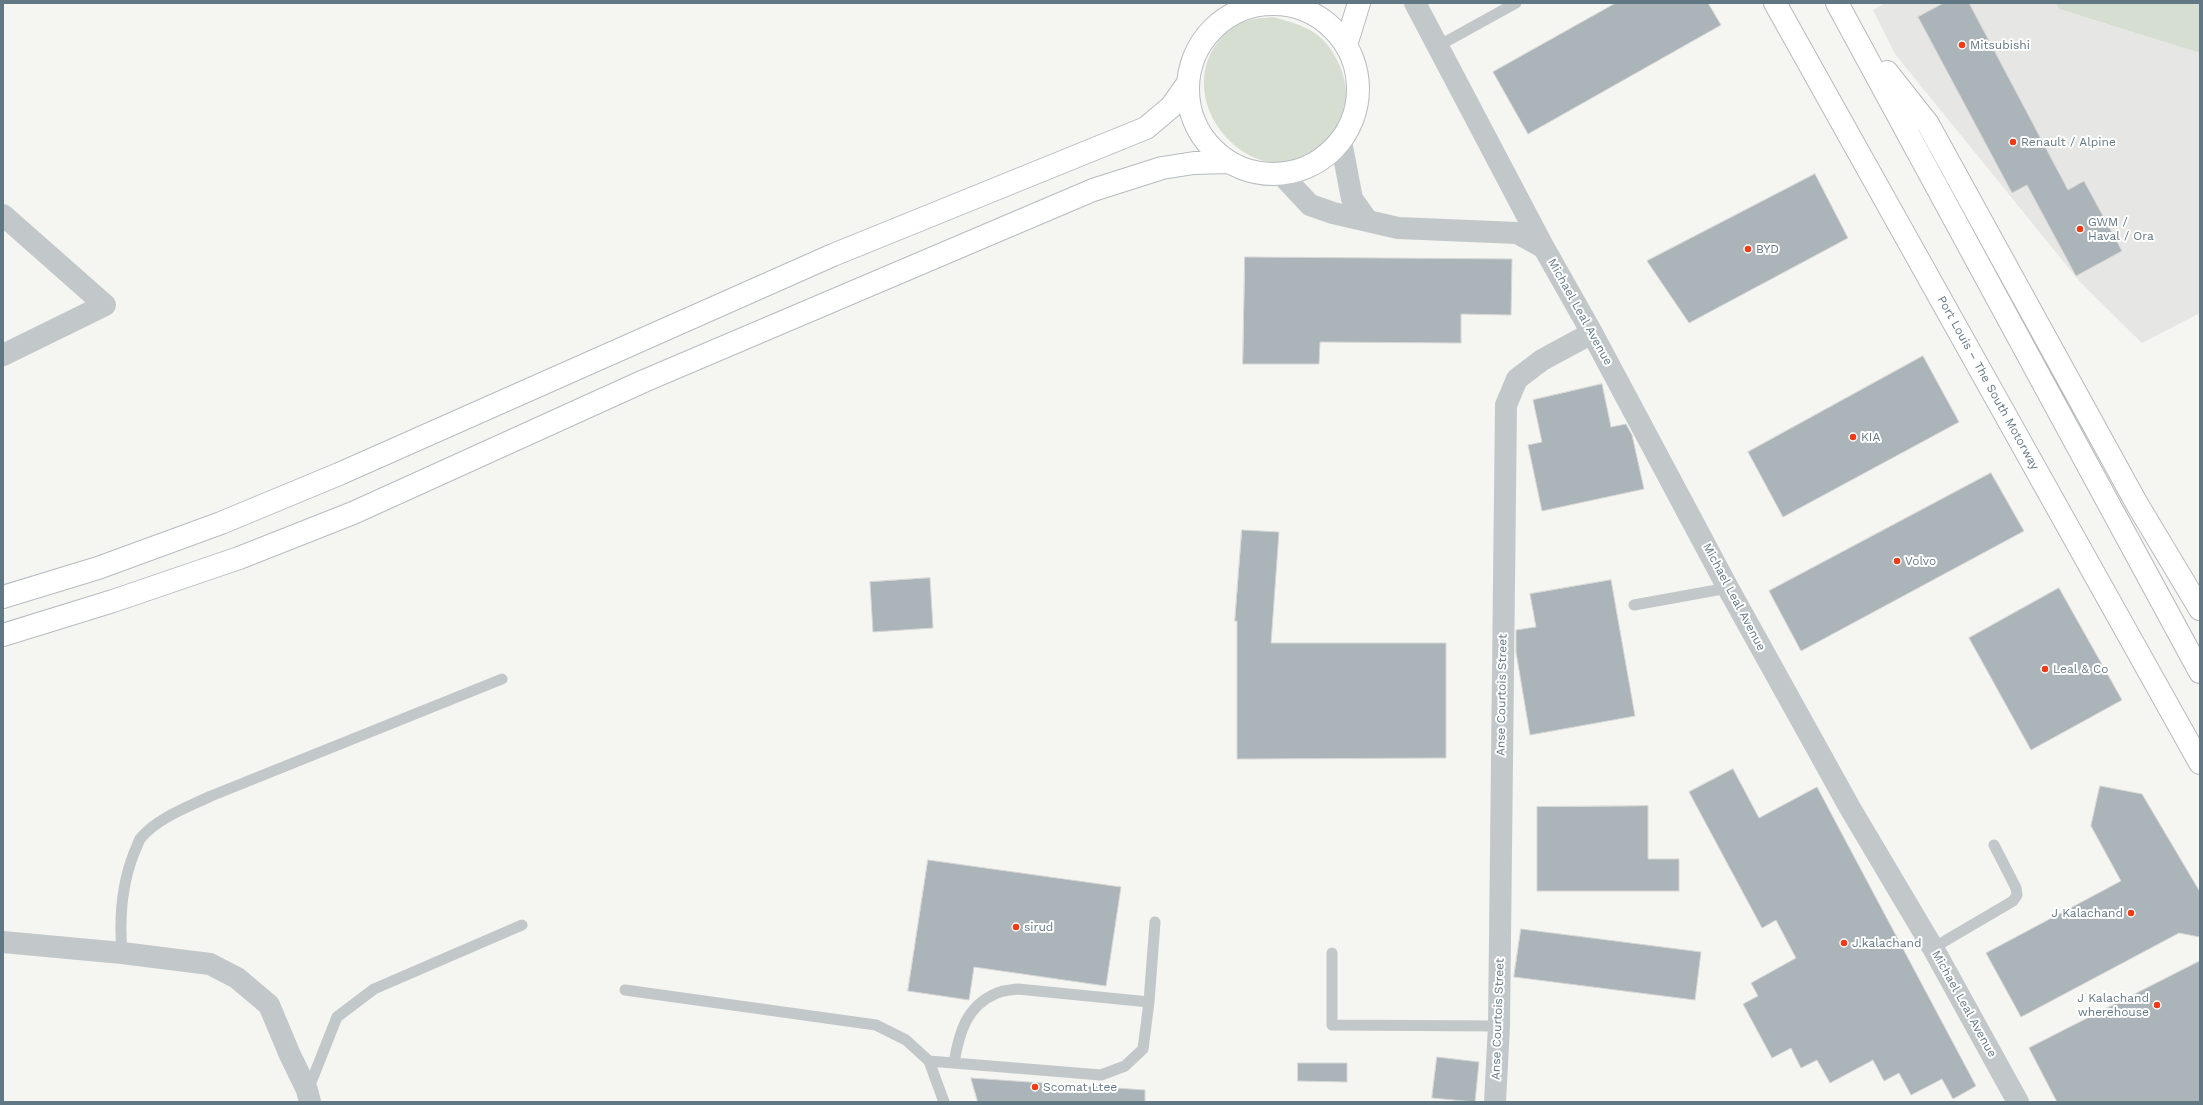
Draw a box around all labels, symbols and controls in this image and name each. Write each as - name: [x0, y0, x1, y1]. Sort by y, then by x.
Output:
- place label: Mitsubishi: [1970, 38, 2030, 52]
- marker: Mitsubishi: [1957, 40, 1967, 50]
- place label: Renault / Alpine: [2021, 135, 2116, 149]
- marker: Renault / Alpine: [2008, 137, 2018, 147]
- place label: GWM / Haval / Ora: [2088, 215, 2154, 243]
- marker: GWM / Haval / Ora: [2075, 224, 2085, 234]
- place label: BYD: [1756, 242, 1779, 256]
- marker: BYD: [1743, 244, 1753, 254]
- street label: Michael Leal Avenue: [1545, 256, 1615, 368]
- street label: Port Louis – The South Motorway: [1934, 294, 2042, 472]
- place label: KIA: [1861, 430, 1880, 444]
- marker: KIA: [1848, 432, 1858, 442]
- street label: Michael Leal Avenue: [1699, 541, 1769, 653]
- place label: Volvo: [1905, 554, 1936, 568]
- marker: Volvo: [1892, 556, 1902, 566]
- street label: Anse Courtois Street: [1494, 634, 1510, 756]
- place label: Leal & Co: [2053, 662, 2108, 676]
- marker: Leal & Co: [2040, 664, 2050, 674]
- place label: J Kalachand: [2051, 906, 2123, 920]
- marker: J Kalachand: [2126, 908, 2136, 918]
- place label: sirud: [1024, 920, 1053, 934]
- marker: sirud: [1011, 922, 1021, 932]
- place label: J.kalachand: [1852, 936, 1922, 950]
- marker: J.kalachand: [1839, 938, 1849, 948]
- street label: Michael Leal Avenue: [1929, 948, 1999, 1060]
- street label: Anse Courtois Street: [1489, 958, 1507, 1080]
- place label: J Kalachand wherehouse: [2077, 991, 2149, 1019]
- marker: J Kalachand wherehouse: [2152, 1000, 2162, 1010]
- place label: Scomat Ltee: [1043, 1080, 1117, 1094]
- marker: Scomat Ltee: [1030, 1082, 1040, 1092]

